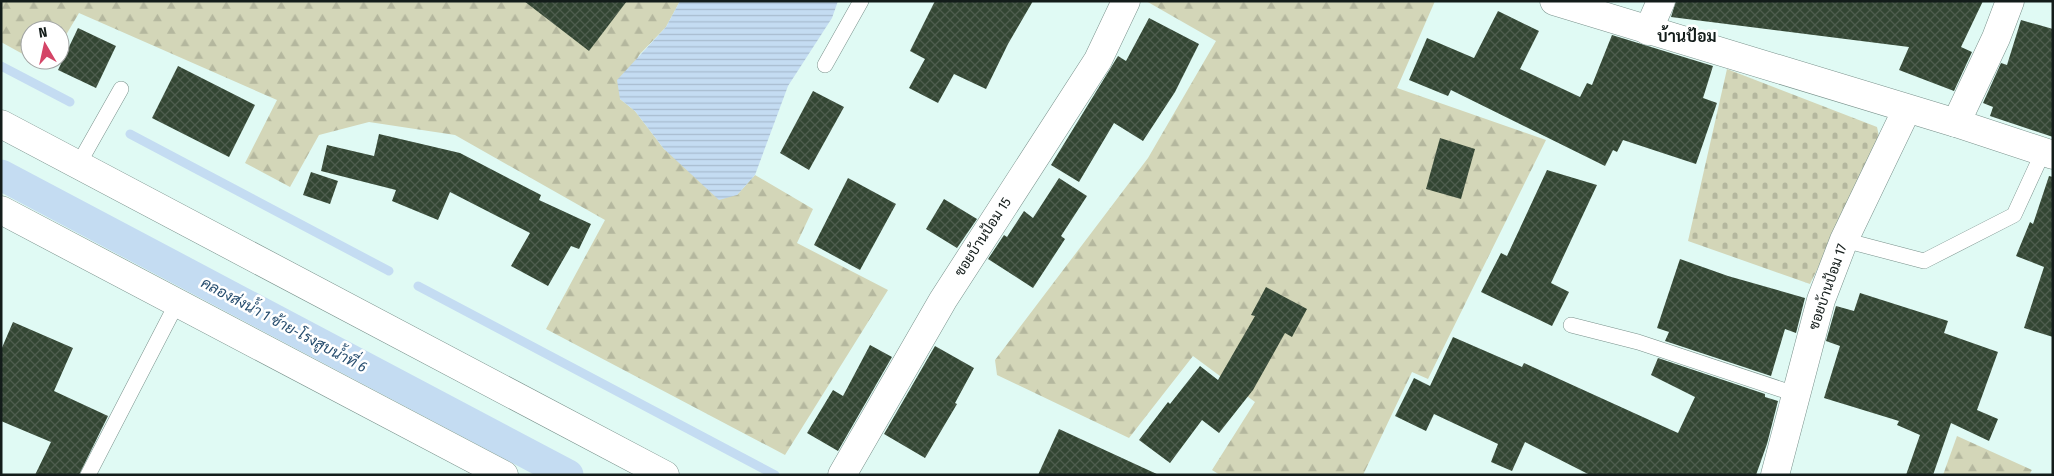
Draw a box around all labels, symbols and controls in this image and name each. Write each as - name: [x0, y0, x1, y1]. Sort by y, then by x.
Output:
- north arrow: [20, 20, 70, 70]
- text: N: [38, 24, 49, 42]
- district label: บ้านป้อม: [1657, 25, 1717, 46]
- street label: ซอยบ้านป้อม 15: [950, 194, 1015, 280]
- street label: ซอยบ้านป้อม 17: [1804, 241, 1851, 332]
- water label: คลองส่งน้ำ 1 ซ้าย-โรงสูบน้ำที่ 6: [198, 268, 373, 377]

